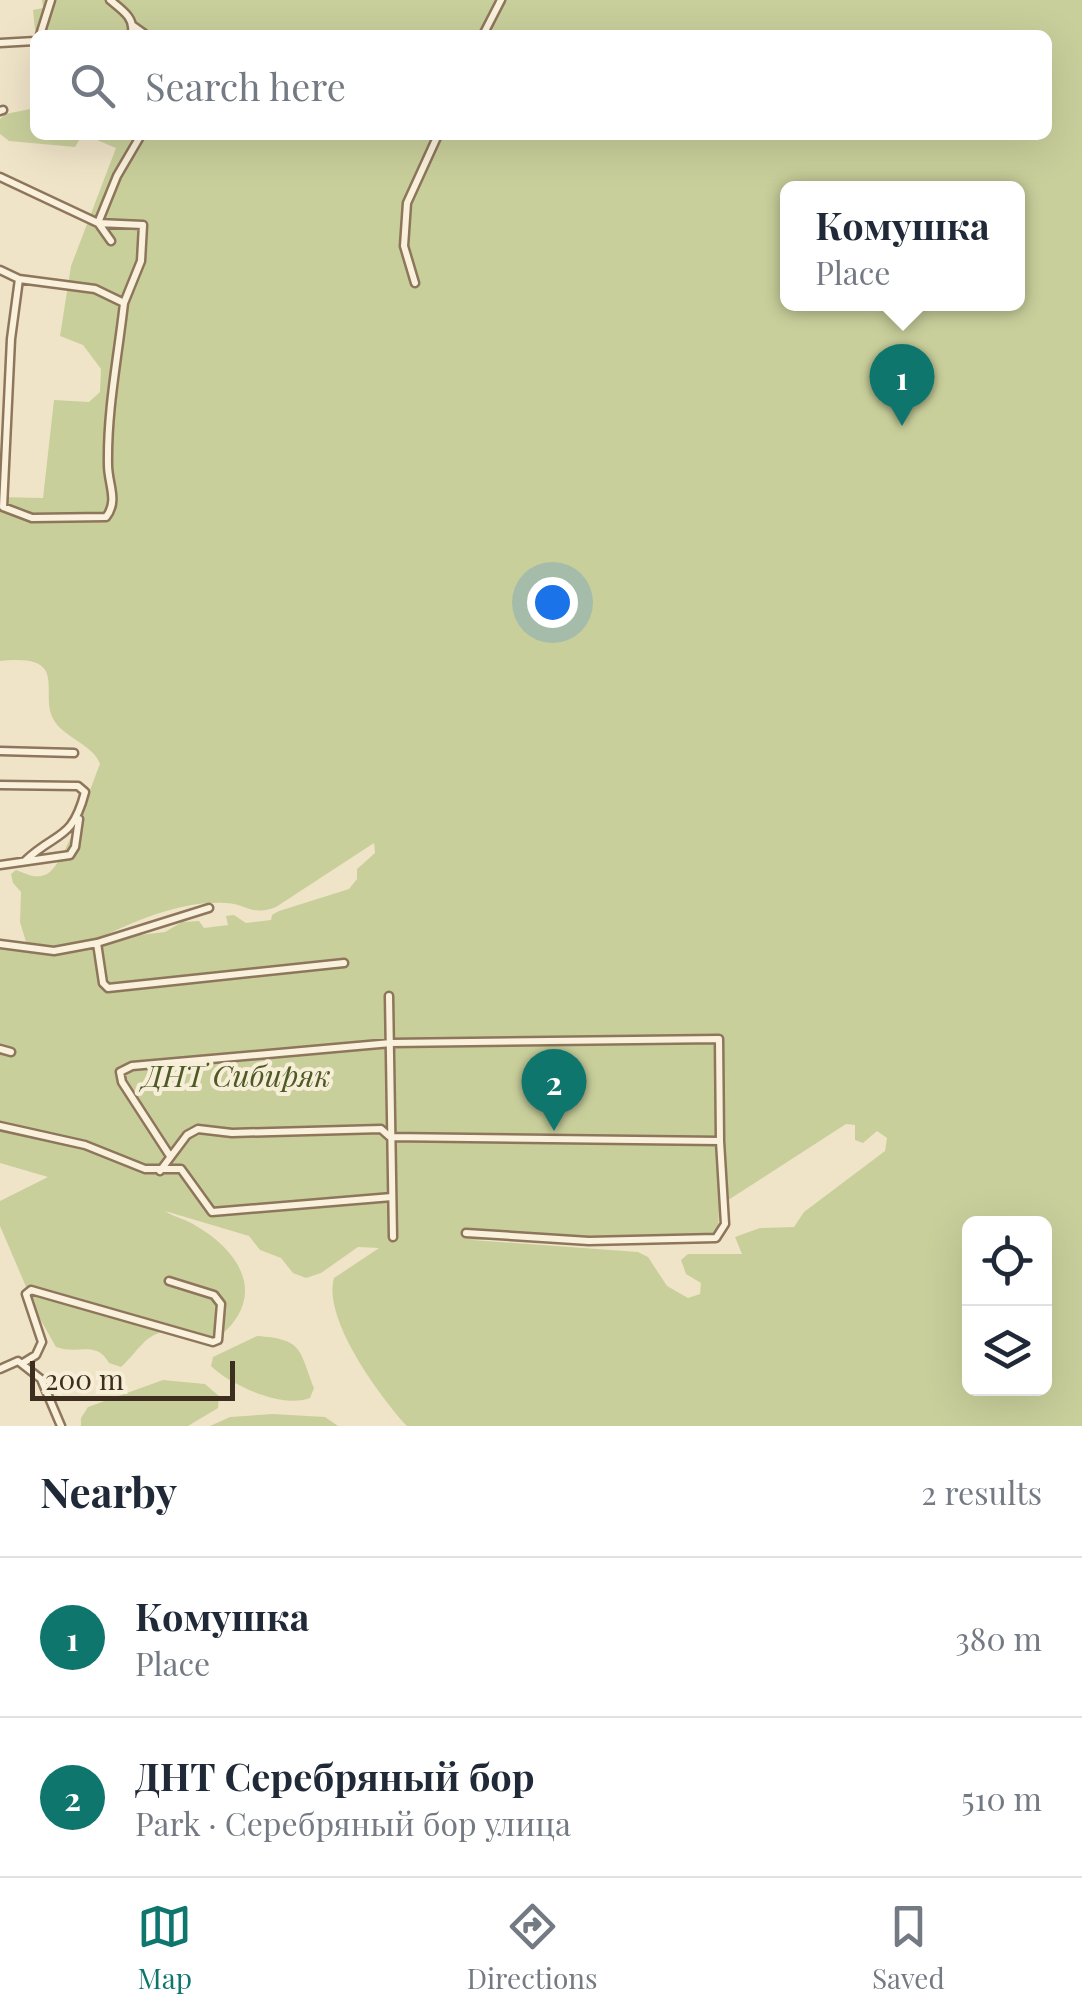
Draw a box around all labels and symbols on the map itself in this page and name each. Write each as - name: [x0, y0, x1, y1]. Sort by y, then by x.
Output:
- pin: 1: [870, 344, 934, 426]
- your location: [527, 577, 578, 628]
- pin: 2: [522, 1048, 586, 1131]
- park label: ДНТ Сибиряк: [138, 1055, 331, 1095]
- scale bar: [30, 1356, 235, 1400]

